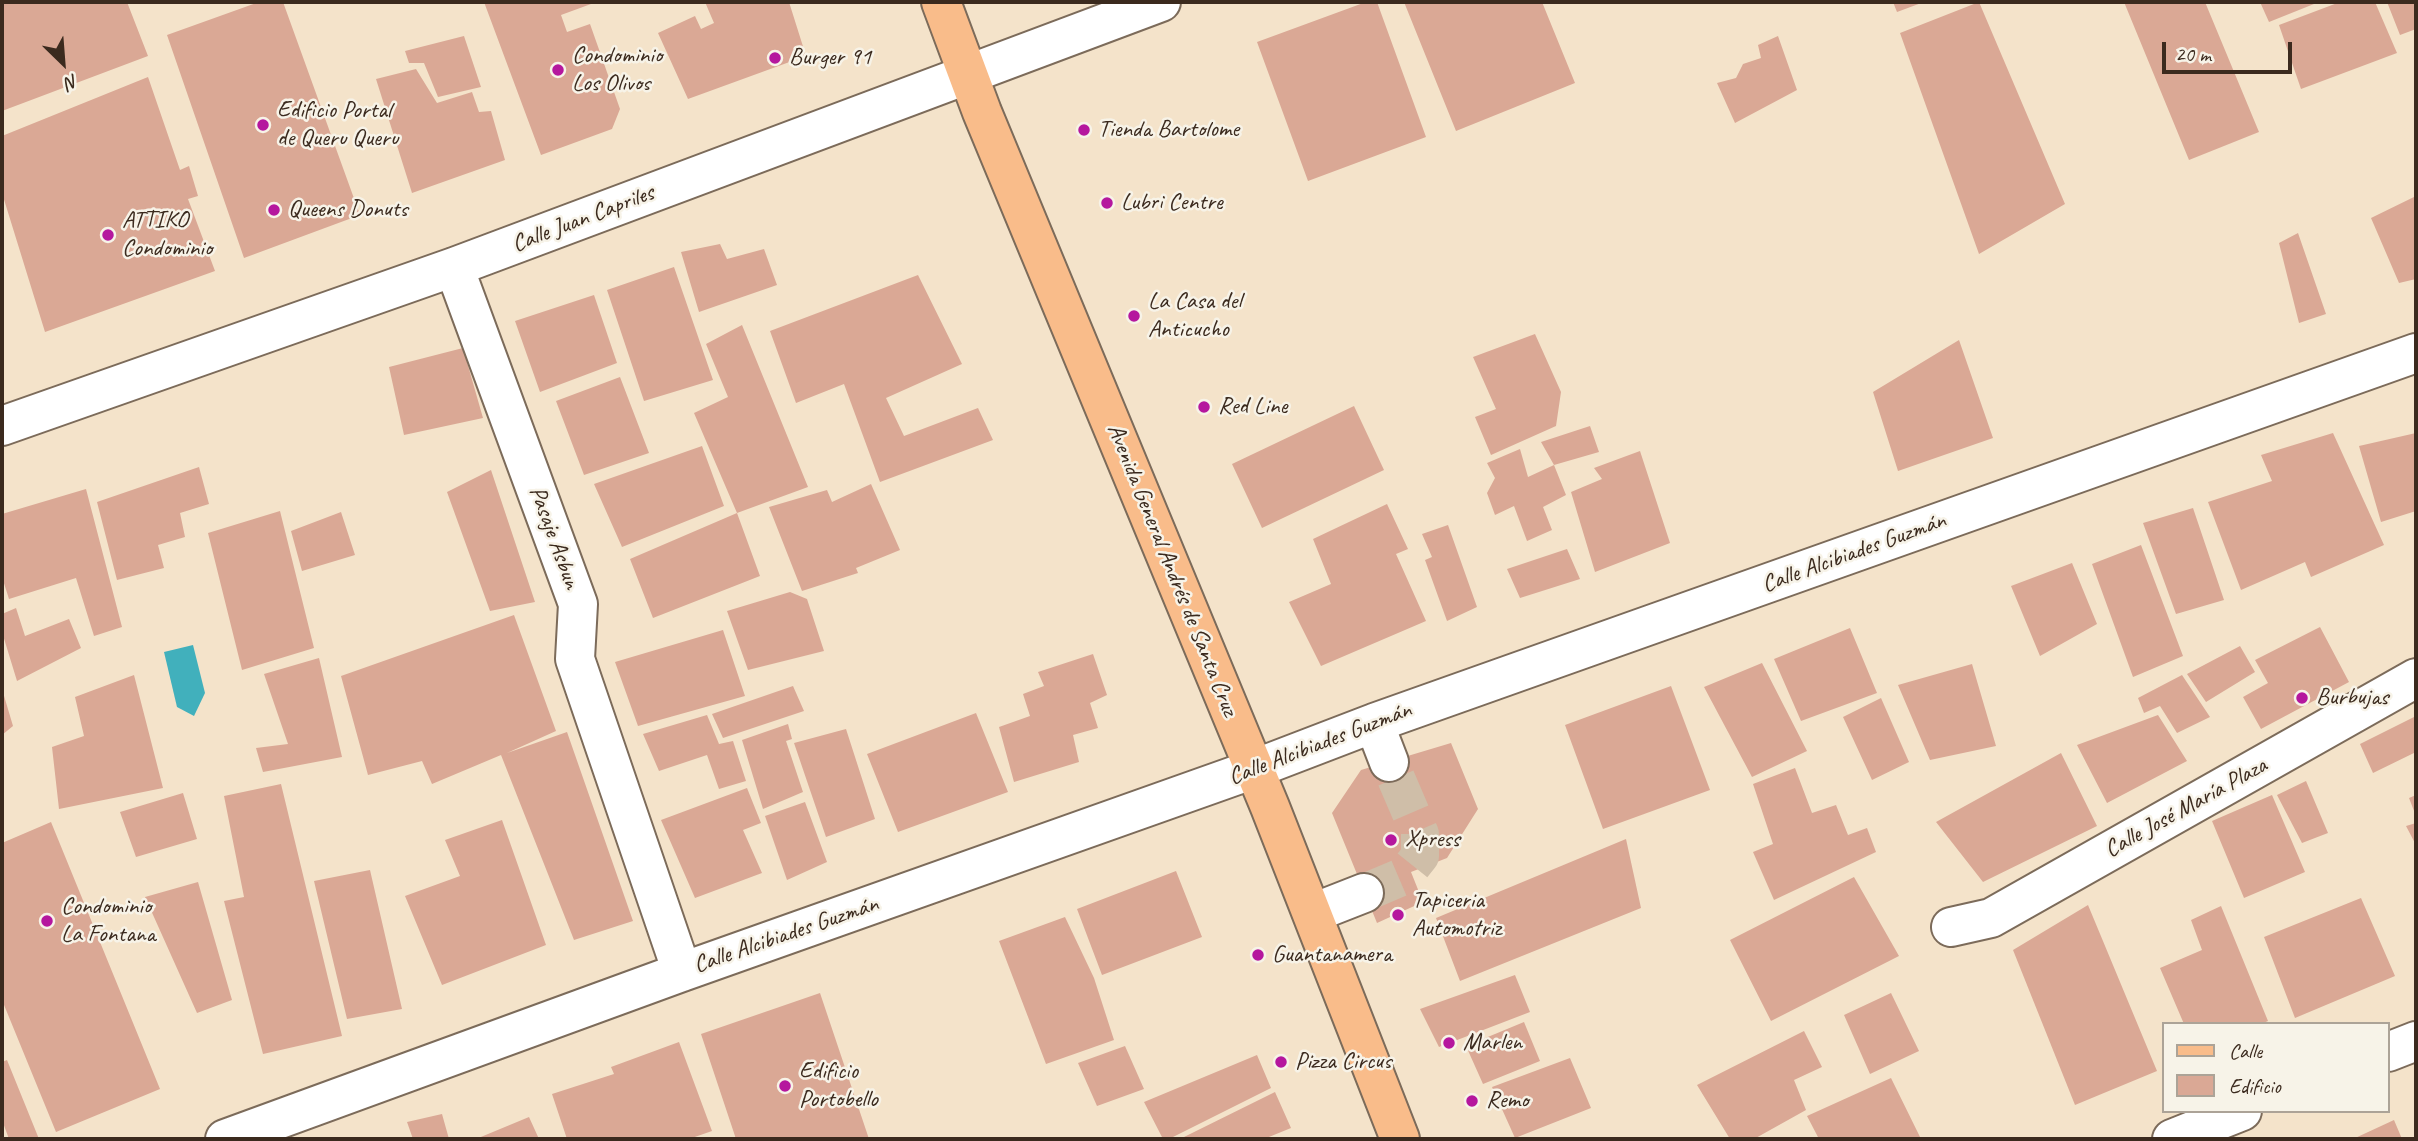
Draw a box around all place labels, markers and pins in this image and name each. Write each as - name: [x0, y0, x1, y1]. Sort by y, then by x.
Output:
- place label: Condominio Los Olivos: [572, 42, 662, 98]
- place label: Burger 91: [789, 44, 871, 72]
- marker: Burger 91: [767, 50, 783, 66]
- marker: Condominio Los Olivos: [550, 62, 566, 78]
- place label: Edificio Portal de Queru Queru: [277, 97, 398, 153]
- place label: Tienda Bartolome: [1098, 116, 1239, 144]
- marker: Edificio Portal de Queru Queru: [255, 117, 271, 133]
- marker: Tienda Bartolome: [1076, 122, 1092, 138]
- place label: Lubri Centre: [1121, 189, 1223, 217]
- marker: Lubri Centre: [1099, 195, 1115, 211]
- place label: Queens Donuts: [288, 196, 408, 224]
- marker: Queens Donuts: [266, 202, 282, 218]
- place label: ATTIKO Condominio: [122, 207, 212, 263]
- marker: ATTIKO Condominio: [100, 227, 116, 243]
- place label: La Casa del Anticucho: [1148, 288, 1241, 344]
- marker: La Casa del Anticucho: [1126, 308, 1142, 324]
- place label: Red Line: [1218, 393, 1287, 421]
- marker: Red Line: [1196, 399, 1212, 415]
- place label: Burbujas: [2316, 684, 2388, 712]
- marker: Burbujas: [2294, 690, 2310, 706]
- place label: Xpress: [1405, 826, 1460, 854]
- marker: Xpress: [1383, 832, 1399, 848]
- place label: Tapiceria Automotriz: [1412, 887, 1501, 943]
- place label: Condominio La Fontana: [61, 893, 155, 949]
- marker: Tapiceria Automotriz: [1390, 907, 1406, 923]
- marker: Condominio La Fontana: [39, 913, 55, 929]
- place label: Guantanamera: [1272, 941, 1392, 969]
- marker: Guantanamera: [1250, 947, 1266, 963]
- place label: Marlen: [1463, 1029, 1522, 1057]
- marker: Marlen: [1441, 1035, 1457, 1051]
- place label: Pizza Circus: [1295, 1048, 1391, 1076]
- marker: Pizza Circus: [1273, 1054, 1289, 1070]
- place label: Edificio Portobello: [799, 1058, 878, 1114]
- marker: Edificio Portobello: [777, 1078, 793, 1094]
- place label: Remo: [1486, 1087, 1528, 1115]
- marker: Remo: [1464, 1093, 1480, 1109]

